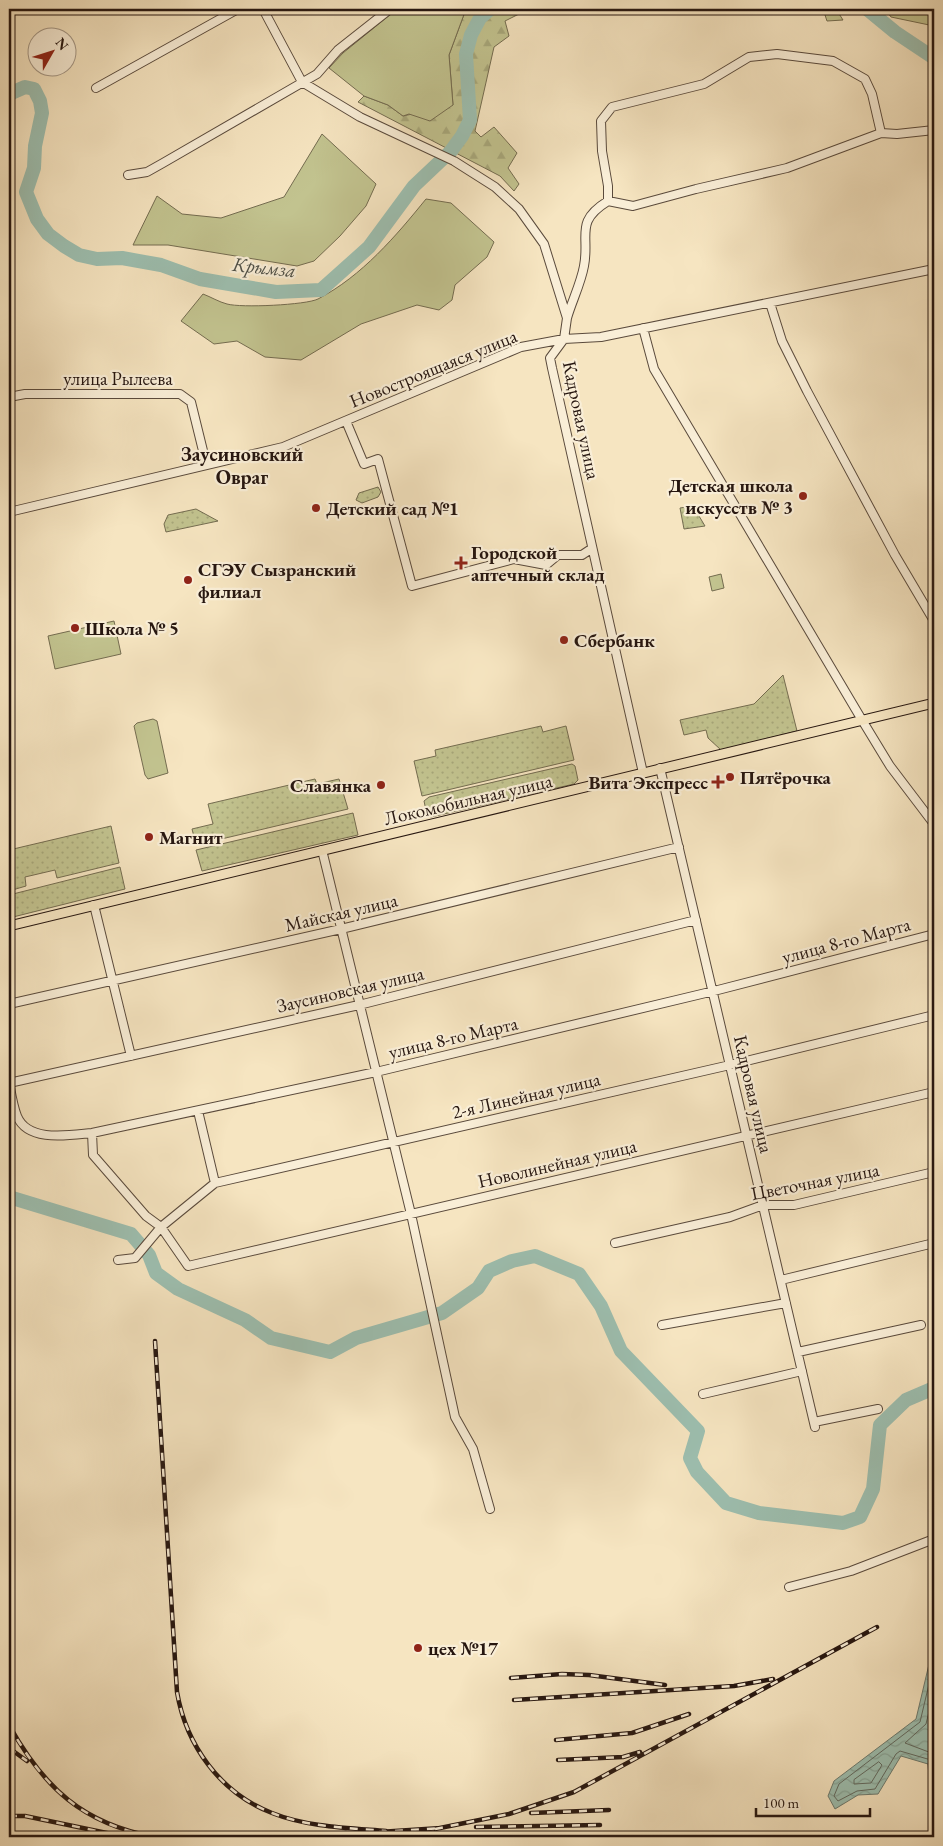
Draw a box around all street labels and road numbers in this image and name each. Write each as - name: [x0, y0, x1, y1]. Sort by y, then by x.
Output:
- street label: Новостроящаяся улица: [346, 323, 521, 414]
- street label: Кадровая улица: [557, 359, 606, 482]
- street label: улица Рылеева: [63, 366, 173, 391]
- street label: Локомобильная улица: [382, 768, 555, 831]
- street label: Майская улица: [282, 887, 400, 938]
- street label: улица 8-го Марта: [779, 911, 914, 970]
- street label: Заусиновская улица: [274, 960, 427, 1019]
- street label: улица 8-го Марта: [386, 1010, 521, 1065]
- street label: Кадровая улица: [728, 1033, 779, 1156]
- street label: 2-я Линейная улица: [449, 1066, 603, 1125]
- street label: Новолинейная улица: [475, 1133, 639, 1194]
- street label: Цветочная улица: [749, 1157, 882, 1206]

